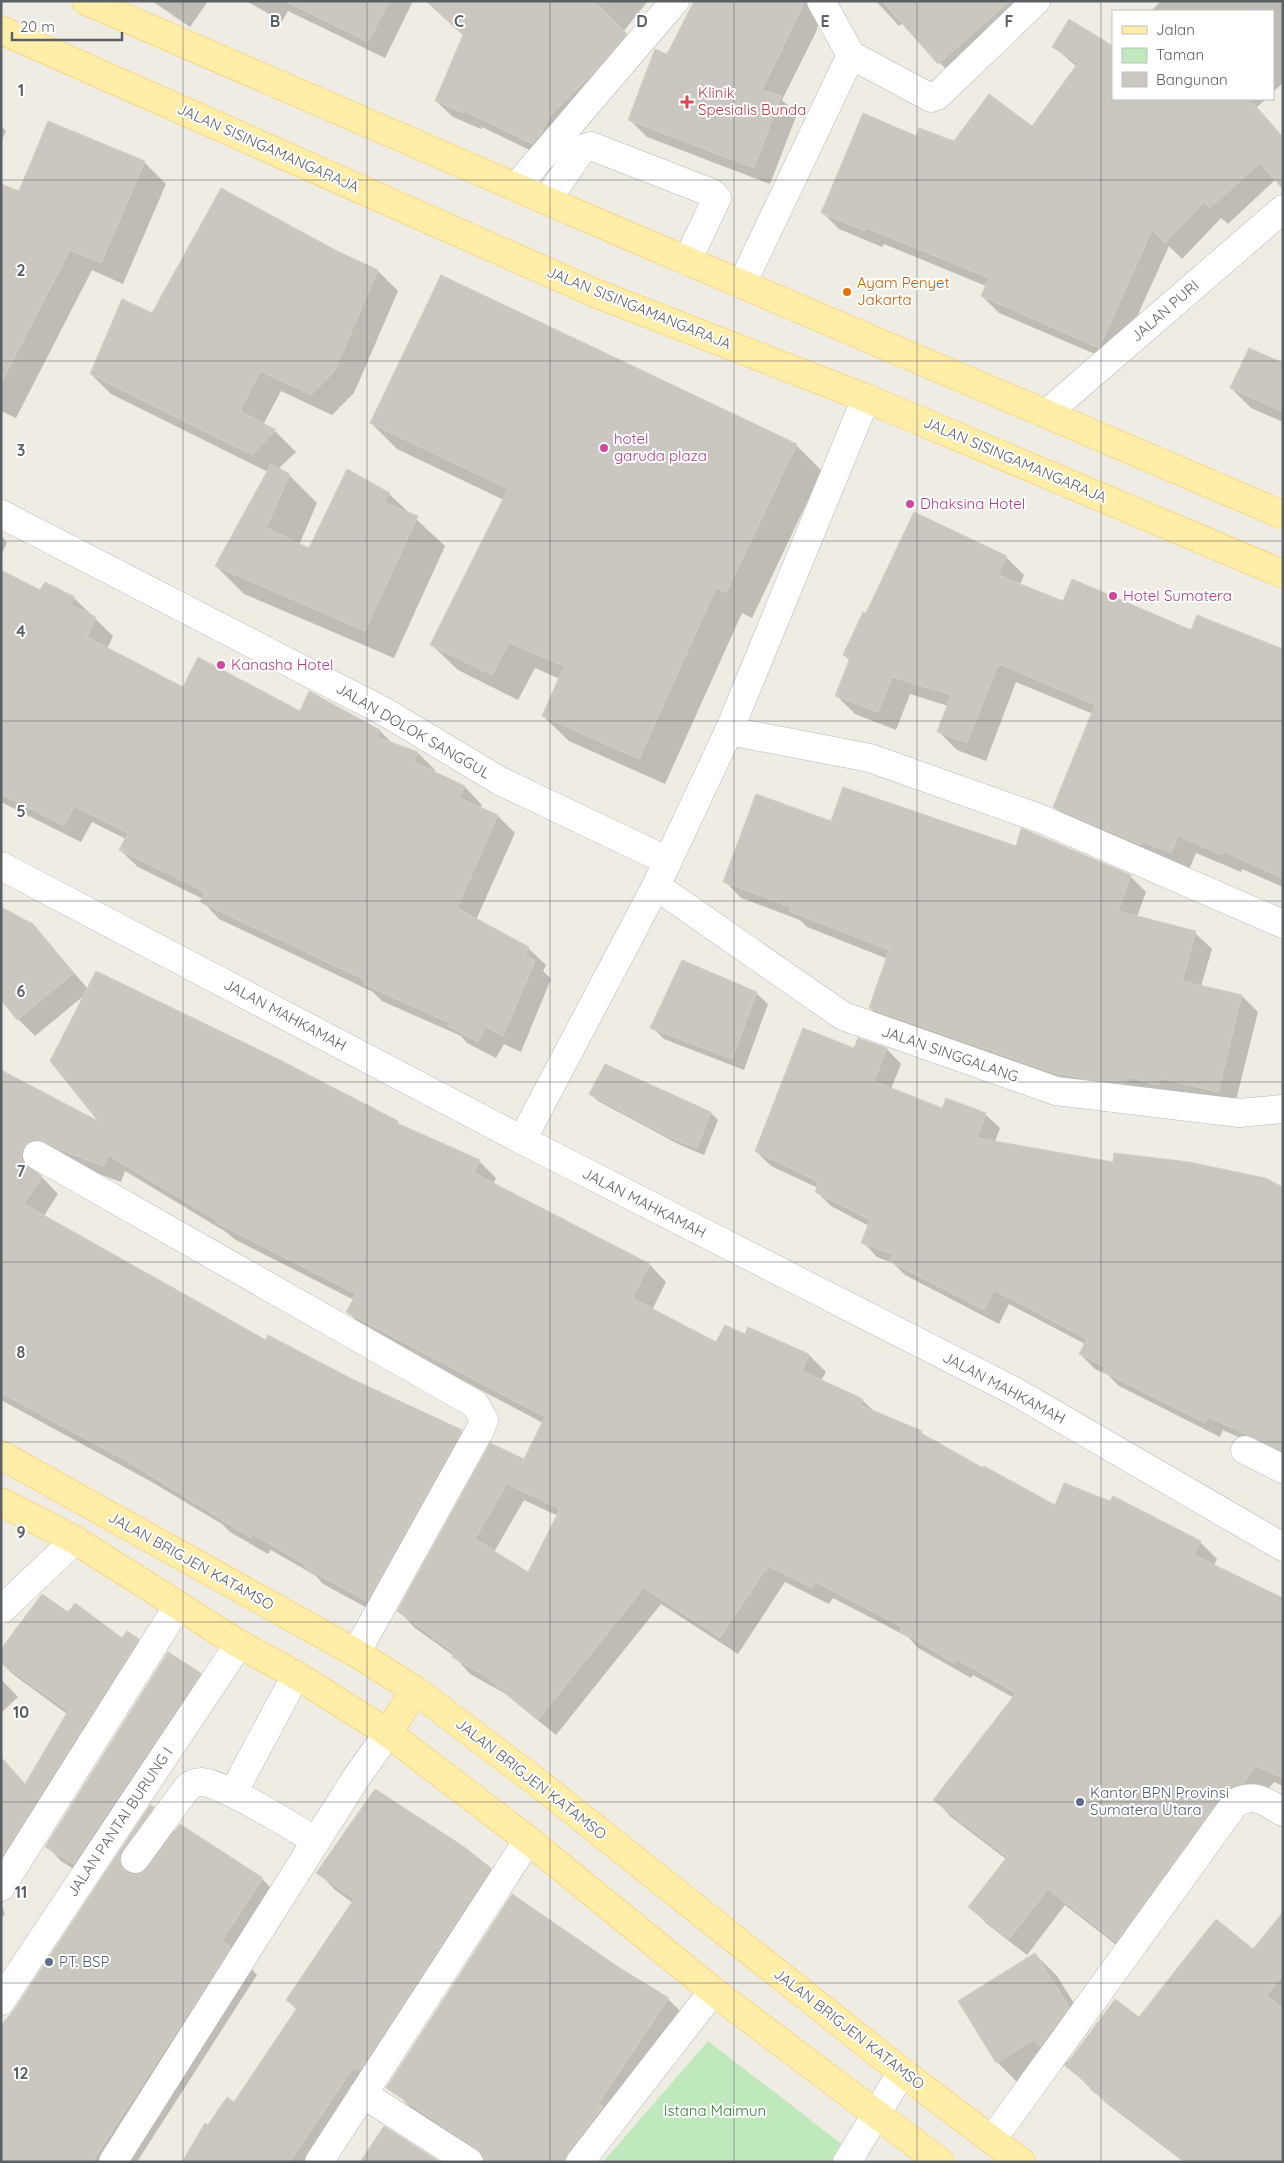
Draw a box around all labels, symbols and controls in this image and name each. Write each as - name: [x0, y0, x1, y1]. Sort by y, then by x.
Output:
- scale bar: [12, 10, 122, 42]
- legend: [1112, 10, 1274, 100]
- text: B: [270, 11, 280, 31]
- text: C: [454, 11, 464, 31]
- text: D: [636, 11, 648, 31]
- text: E: [820, 11, 830, 31]
- text: F: [1005, 11, 1014, 31]
- text: 20 m: [20, 17, 55, 36]
- text: Jalan: [1156, 20, 1195, 39]
- text: Taman: [1156, 45, 1204, 64]
- text: Bangunan: [1156, 70, 1228, 89]
- text: 1: [18, 80, 24, 100]
- place label: Klinik Spesialis Bunda: [698, 83, 806, 119]
- marker: Klinik Spesialis Bunda: [680, 95, 694, 109]
- street label: JALAN SISINGAMANGARAJA: [174, 99, 362, 196]
- text: 2: [16, 260, 26, 280]
- street label: JALAN SISINGAMANGARAJA: [544, 262, 734, 353]
- place label: Ayam Penyet Jakarta: [857, 273, 950, 309]
- street label: JALAN PURI: [1127, 276, 1203, 345]
- marker: Ayam Penyet Jakarta: [841, 286, 853, 298]
- street label: JALAN SISINGAMANGARAJA: [921, 412, 1110, 507]
- place label: hotel garuda plaza: [614, 429, 707, 465]
- text: 3: [17, 440, 25, 460]
- marker: hotel garuda plaza: [598, 442, 610, 454]
- place label: Dhaksina Hotel: [920, 494, 1025, 513]
- marker: Dhaksina Hotel: [904, 498, 916, 510]
- place label: Hotel Sumatera: [1123, 586, 1232, 605]
- marker: Hotel Sumatera: [1107, 590, 1119, 602]
- text: 4: [16, 621, 26, 641]
- place label: Kanasha Hotel: [231, 655, 334, 674]
- marker: Kanasha Hotel: [215, 659, 227, 671]
- street label: JALAN DOLOK SANGGUL: [333, 679, 494, 783]
- text: 5: [16, 801, 26, 821]
- street label: JALAN MAHKAMAH: [221, 974, 350, 1055]
- text: 6: [17, 981, 26, 1001]
- street label: JALAN SINGGALANG: [879, 1021, 1021, 1086]
- text: 7: [17, 1161, 26, 1181]
- street label: JALAN MAHKAMAH: [579, 1163, 709, 1242]
- text: 8: [17, 1342, 26, 1362]
- street label: JALAN MAHKAMAH: [940, 1347, 1069, 1428]
- street label: JALAN BRIGJEN KATAMSO: [105, 1507, 277, 1614]
- text: 9: [16, 1522, 26, 1542]
- text: 10: [13, 1702, 29, 1722]
- street label: JALAN BRIGJEN KATAMSO: [452, 1714, 611, 1843]
- street label: JALAN PANTAI BURUNG I: [63, 1743, 177, 1900]
- place label: Kantor BPN Provinsi Sumatera Utara: [1090, 1783, 1229, 1819]
- marker: Kantor BPN Provinsi Sumatera Utara: [1074, 1796, 1086, 1808]
- text: 11: [15, 1882, 27, 1902]
- place label: PT. BSP: [59, 1952, 110, 1971]
- marker: PT. BSP: [43, 1956, 55, 1968]
- street label: JALAN BRIGJEN KATAMSO: [770, 1964, 929, 2093]
- text: 12: [13, 2063, 29, 2083]
- park label: Istana Maimun: [664, 2101, 766, 2120]

